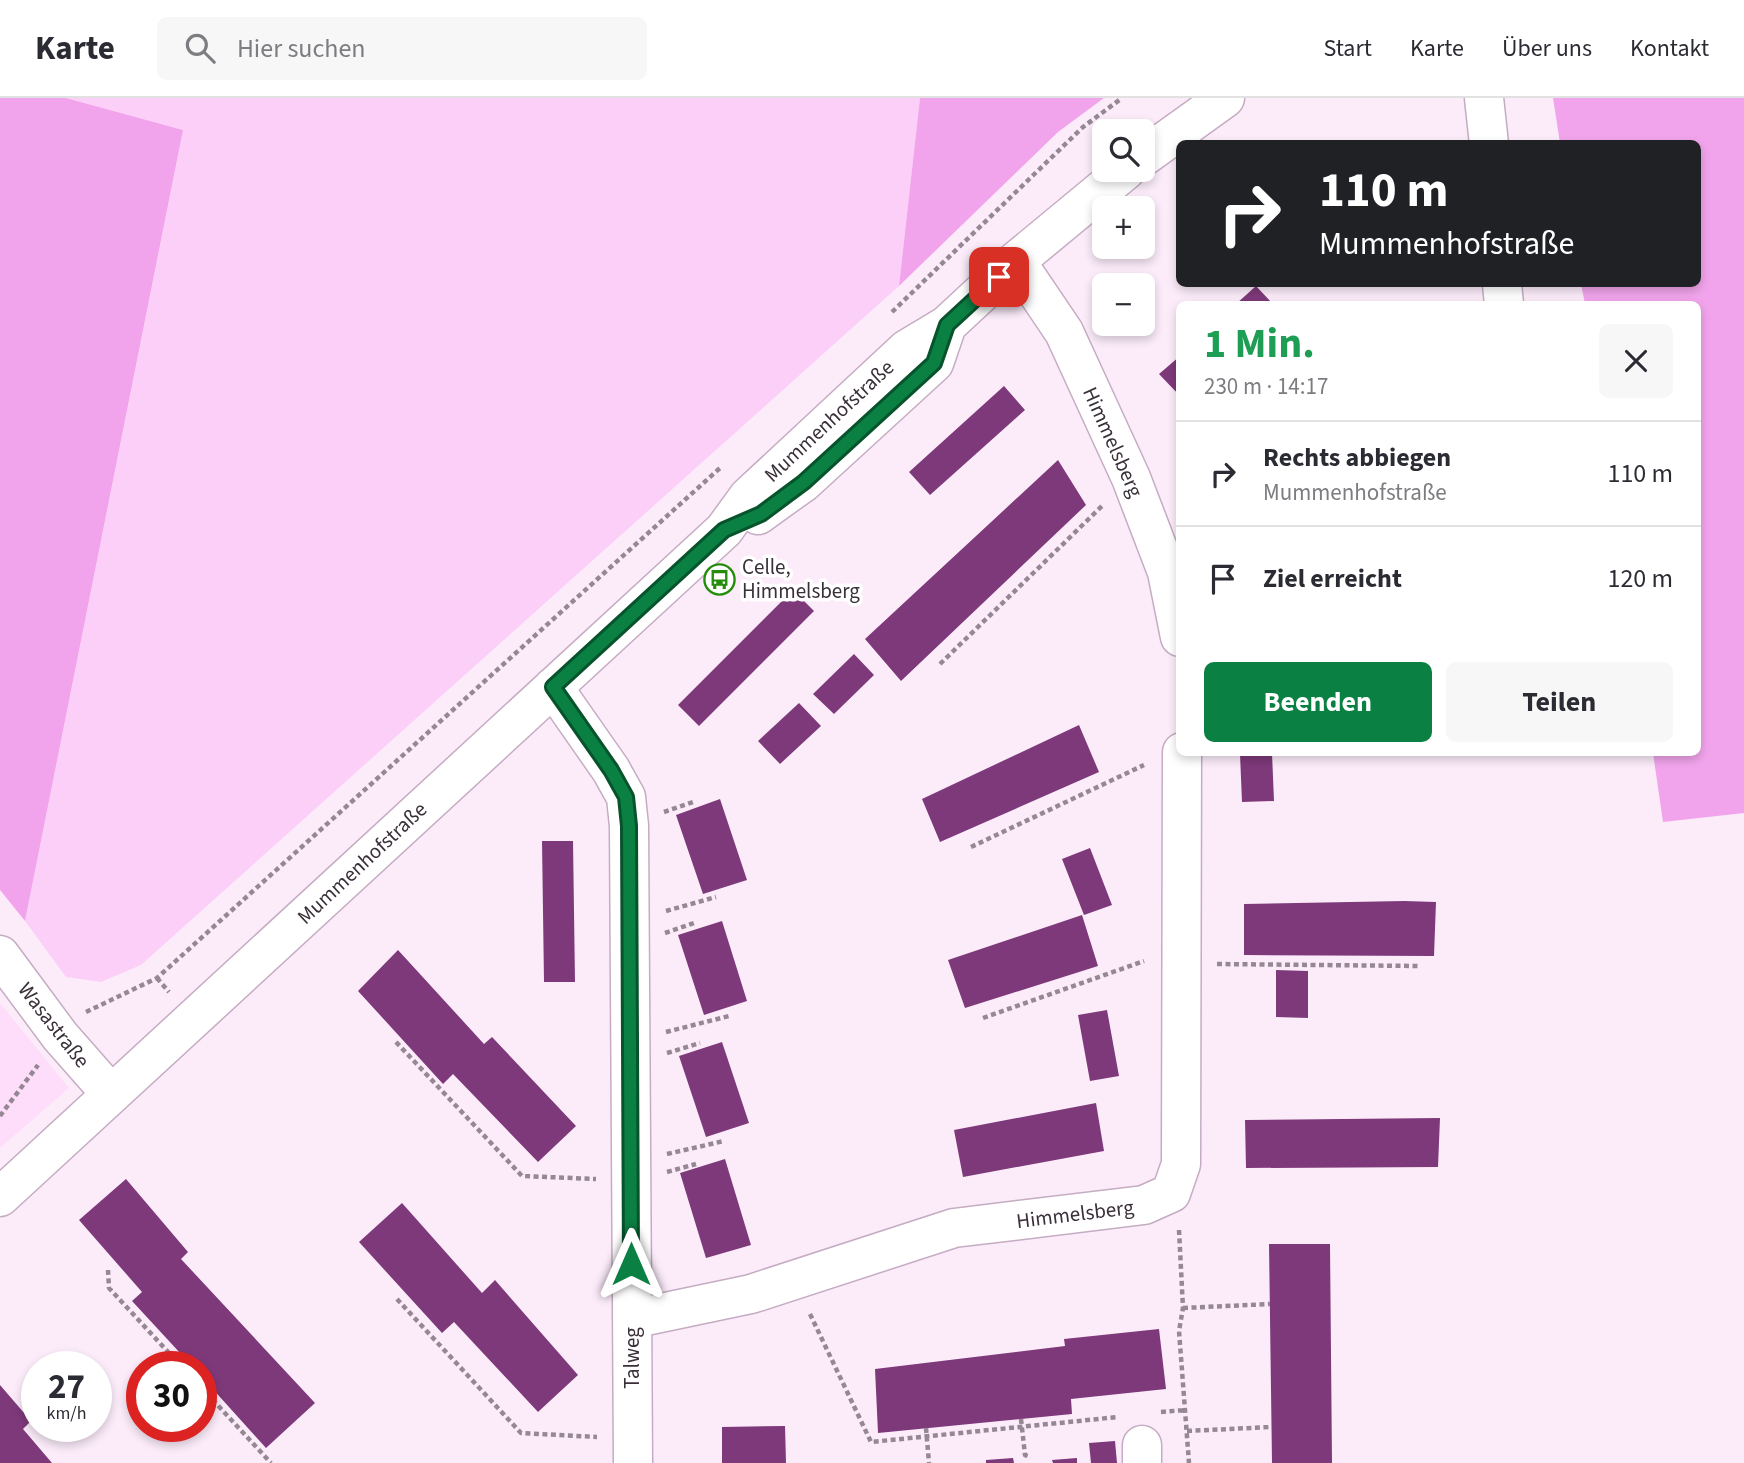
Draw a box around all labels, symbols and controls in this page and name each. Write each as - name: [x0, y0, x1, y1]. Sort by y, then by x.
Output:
- search box: [157, 17, 647, 80]
- text: Karte: [35, 25, 115, 72]
- icon: search: [181, 29, 219, 67]
- text: Hier suchen: [237, 30, 366, 67]
- text: Start: [1324, 31, 1372, 66]
- text: Karte: [1410, 31, 1464, 66]
- text: Über uns: [1502, 31, 1592, 66]
- text: Kontakt: [1630, 31, 1709, 66]
- map controls: [1092, 119, 1155, 336]
- button: search: [1092, 119, 1155, 182]
- text: 110 m: [1319, 156, 1448, 226]
- icon: right: [1204, 168, 1295, 259]
- button: +: [1092, 196, 1155, 259]
- text: Mummenhofstraße: [1319, 221, 1574, 267]
- pin: [969, 247, 1029, 307]
- icon: arrive: [980, 258, 1018, 296]
- button: −: [1092, 273, 1155, 336]
- text: 1 Min.: [1204, 314, 1315, 374]
- button: close: [1599, 324, 1673, 398]
- street label: Mummenhofstraße: [757, 353, 901, 489]
- text: 230 m · 14:17: [1204, 370, 1328, 403]
- street label: Himmelsberg: [1075, 382, 1151, 502]
- text: Rechts abbiegen: [1263, 439, 1451, 476]
- icon: right: [1204, 455, 1242, 493]
- text: 110 m: [1607, 455, 1673, 492]
- text: Mummenhofstraße: [1263, 476, 1447, 509]
- place label: Celle, Himmelsberg: [742, 552, 860, 606]
- icon: arrive: [1204, 560, 1242, 598]
- text: Ziel erreicht: [1263, 560, 1402, 597]
- text: 120 m: [1607, 560, 1673, 597]
- bus stop icon: Celle, Himmelsberg: [702, 562, 736, 596]
- button: Beenden: [1204, 662, 1432, 742]
- button: Teilen: [1446, 662, 1673, 742]
- street label: Mummenhofstraße: [290, 795, 434, 931]
- street label: Wasastraße: [11, 976, 97, 1074]
- street label: Himmelsberg: [1015, 1192, 1136, 1236]
- position arrow: [594, 1227, 668, 1301]
- street label: Talweg: [617, 1327, 647, 1389]
- speed limit sign: 30: [126, 1351, 217, 1442]
- text: 27: [48, 1362, 85, 1412]
- text: km/h: [47, 1401, 86, 1426]

